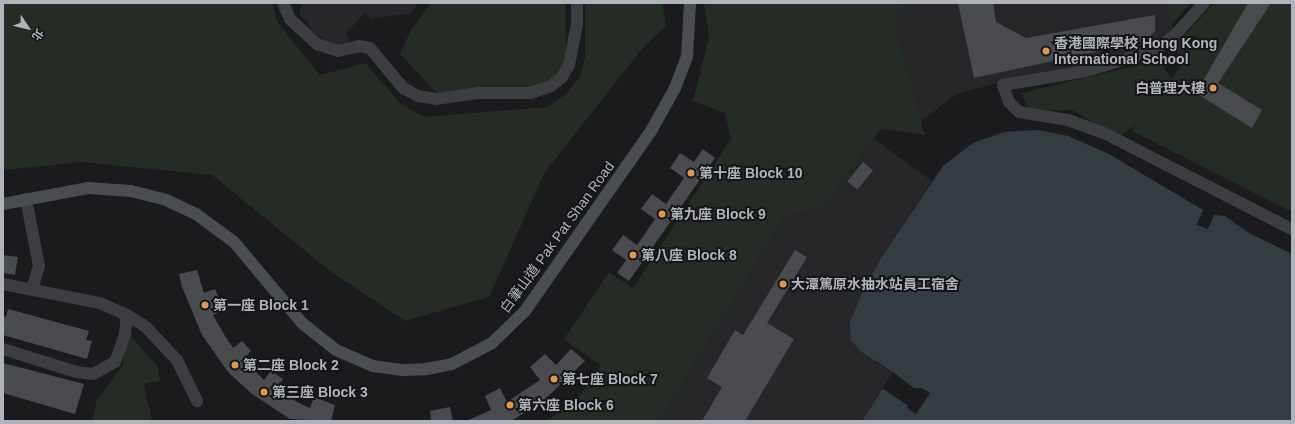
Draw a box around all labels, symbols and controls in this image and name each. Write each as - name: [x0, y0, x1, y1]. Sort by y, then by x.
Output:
- north arrow: [8, 8, 48, 48]
- text: 北: [30, 27, 46, 43]
- place label: 香港國際學校 Hong Kong International School: [1054, 35, 1217, 68]
- marker: 香港國際學校 Hong Kong International School: [1041, 46, 1051, 56]
- place label: 白普理大樓: [1135, 80, 1205, 96]
- marker: 白普理大樓: [1208, 83, 1218, 93]
- street label: 白筆山道 Pak Pat Shan Road: [496, 158, 618, 316]
- place label: 第十座 Block 10: [699, 165, 802, 181]
- marker: 第十座 Block 10: [686, 168, 696, 178]
- place label: 第九座 Block 9: [670, 206, 766, 222]
- marker: 第九座 Block 9: [657, 209, 667, 219]
- place label: 第八座 Block 8: [641, 247, 737, 263]
- marker: 第八座 Block 8: [628, 250, 638, 260]
- place label: 大潭篤原水抽水站員工宿舍: [791, 276, 959, 292]
- marker: 大潭篤原水抽水站員工宿舍: [778, 279, 788, 289]
- place label: 第一座 Block 1: [213, 297, 309, 313]
- marker: 第一座 Block 1: [200, 300, 210, 310]
- place label: 第二座 Block 2: [243, 357, 339, 373]
- marker: 第二座 Block 2: [230, 360, 240, 370]
- place label: 第七座 Block 7: [562, 371, 658, 387]
- marker: 第七座 Block 7: [549, 374, 559, 384]
- place label: 第三座 Block 3: [272, 384, 368, 400]
- marker: 第三座 Block 3: [259, 387, 269, 397]
- place label: 第六座 Block 6: [518, 397, 614, 413]
- marker: 第六座 Block 6: [505, 400, 515, 410]

